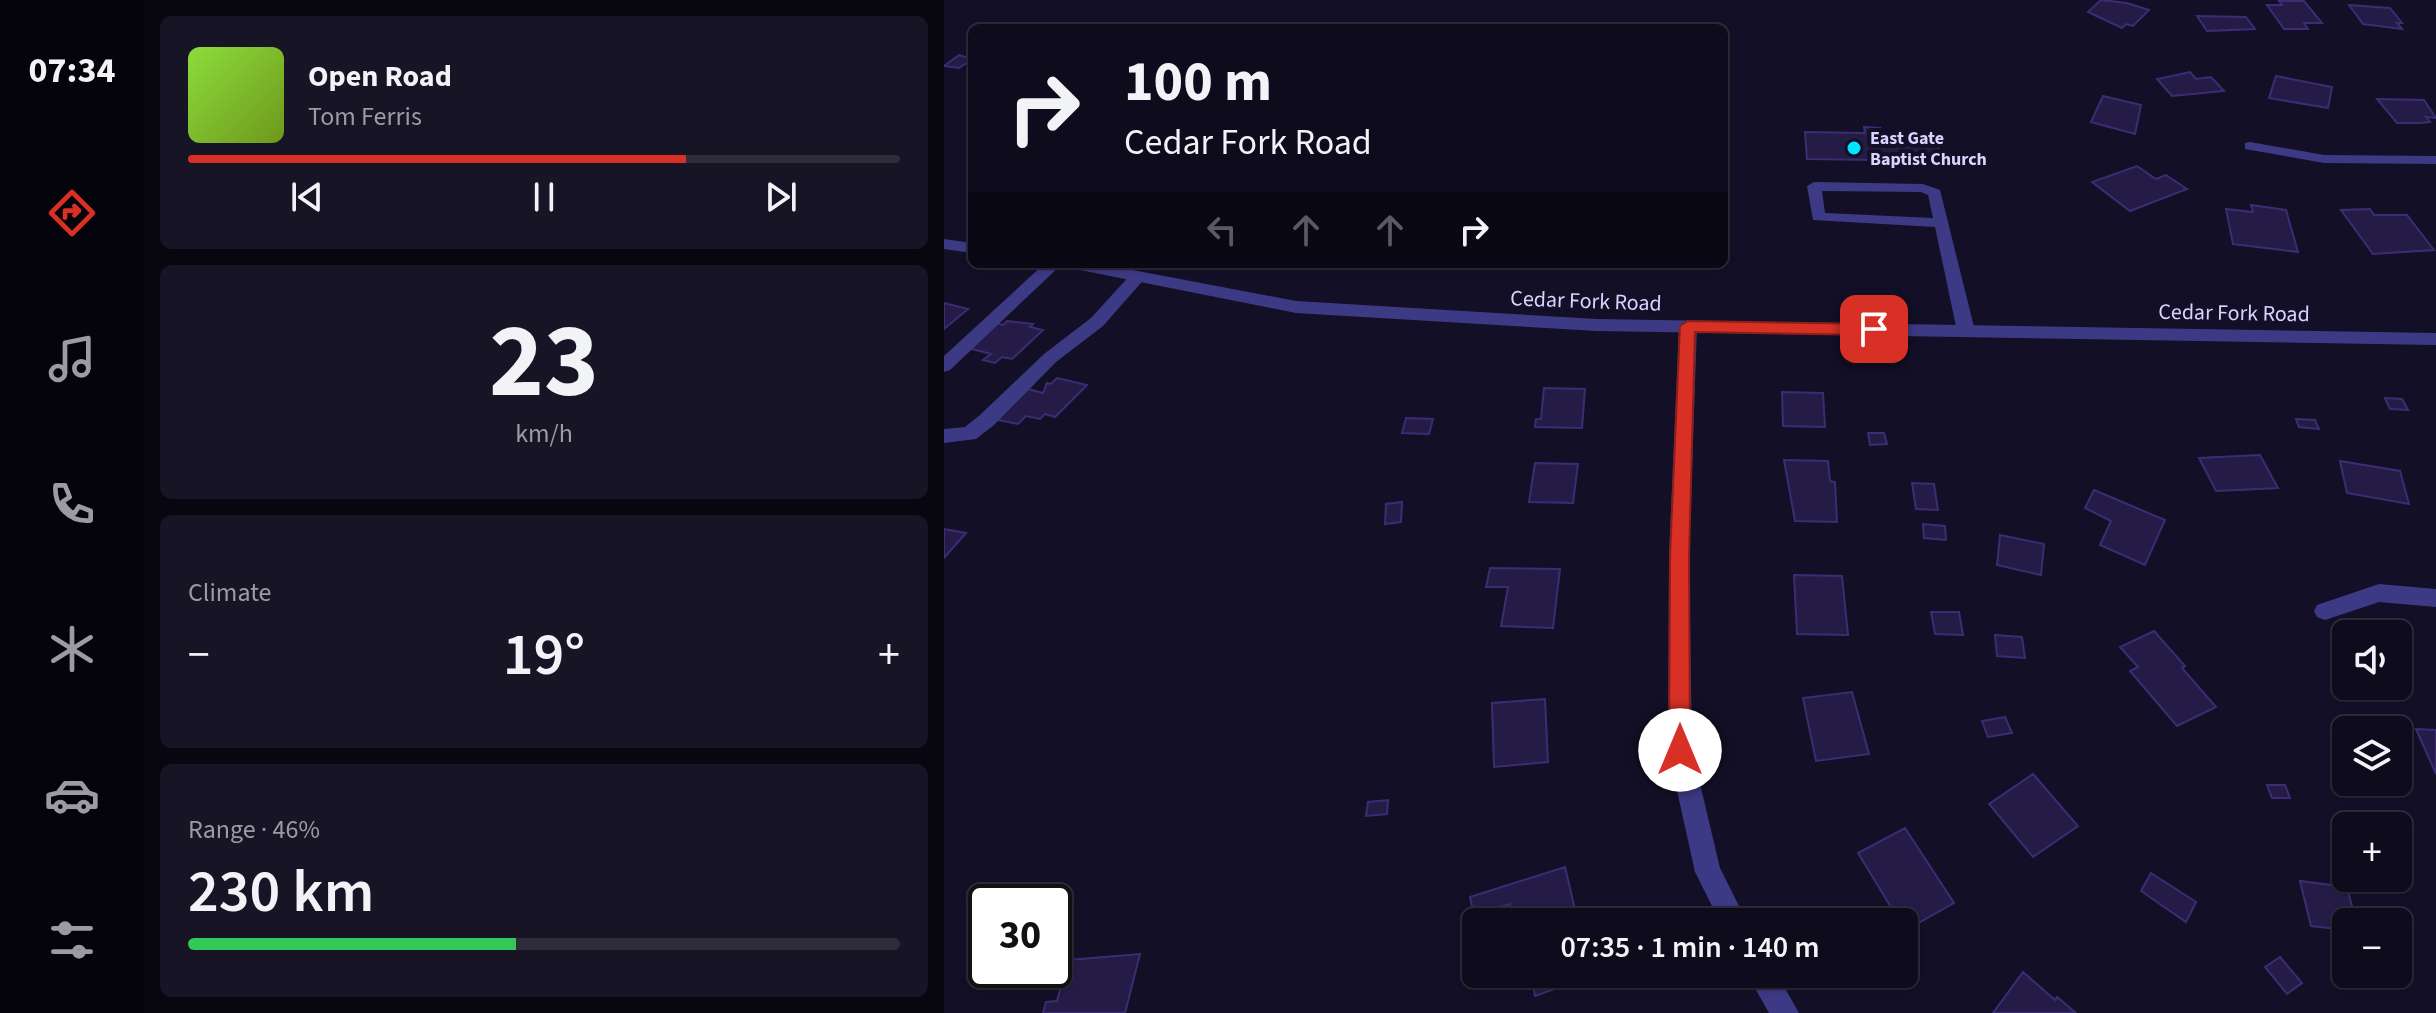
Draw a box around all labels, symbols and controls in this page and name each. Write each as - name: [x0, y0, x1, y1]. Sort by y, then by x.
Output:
- text: 100 m: [1124, 43, 1272, 122]
- text: 07:34: [29, 45, 115, 96]
- text: Open Road: [308, 55, 452, 98]
- icon: right: [992, 56, 1096, 160]
- text: Tom Ferris: [308, 98, 422, 135]
- text: Cedar Fork Road: [1124, 117, 1372, 168]
- place label: East Gate Baptist Church: [1870, 126, 1987, 172]
- marker: East Gate Baptist Church: [1845, 139, 1863, 157]
- icon: previous: [285, 175, 329, 219]
- icon: pause: [522, 175, 566, 219]
- icon: next: [759, 175, 803, 219]
- icon: directions: [44, 185, 100, 241]
- icon: left: [1200, 208, 1244, 252]
- icon: ahead: [1284, 208, 1328, 252]
- icon: ahead: [1368, 208, 1412, 252]
- icon: right: [1452, 208, 1496, 252]
- street label: Cedar Fork Road: [1510, 282, 1662, 320]
- text: 23: [489, 289, 599, 437]
- pin: [1840, 295, 1908, 363]
- street label: Cedar Fork Road: [2158, 296, 2310, 330]
- icon: arrive: [1852, 307, 1896, 351]
- icon: music: [44, 331, 100, 387]
- text: km/h: [515, 415, 573, 452]
- icon: phone: [44, 476, 100, 532]
- text: Climate: [188, 574, 272, 611]
- text: 19°: [503, 613, 585, 698]
- map controls: [2332, 620, 2412, 988]
- button: sound: [2332, 620, 2412, 700]
- icon: climate: [44, 621, 100, 677]
- text: −: [188, 624, 210, 687]
- text: +: [878, 624, 900, 687]
- position arrow: [1638, 708, 1722, 792]
- button: layers: [2332, 716, 2412, 796]
- icon: car: [44, 767, 100, 823]
- text: Range · 46%: [188, 811, 320, 848]
- button: +: [2332, 812, 2412, 892]
- text: 230 km: [188, 850, 374, 935]
- speed limit sign: 30: [968, 884, 1072, 988]
- button: −: [2332, 908, 2412, 988]
- icon: filters: [44, 912, 100, 968]
- text: 07:35 · 1 min · 140 m: [1560, 926, 1820, 969]

